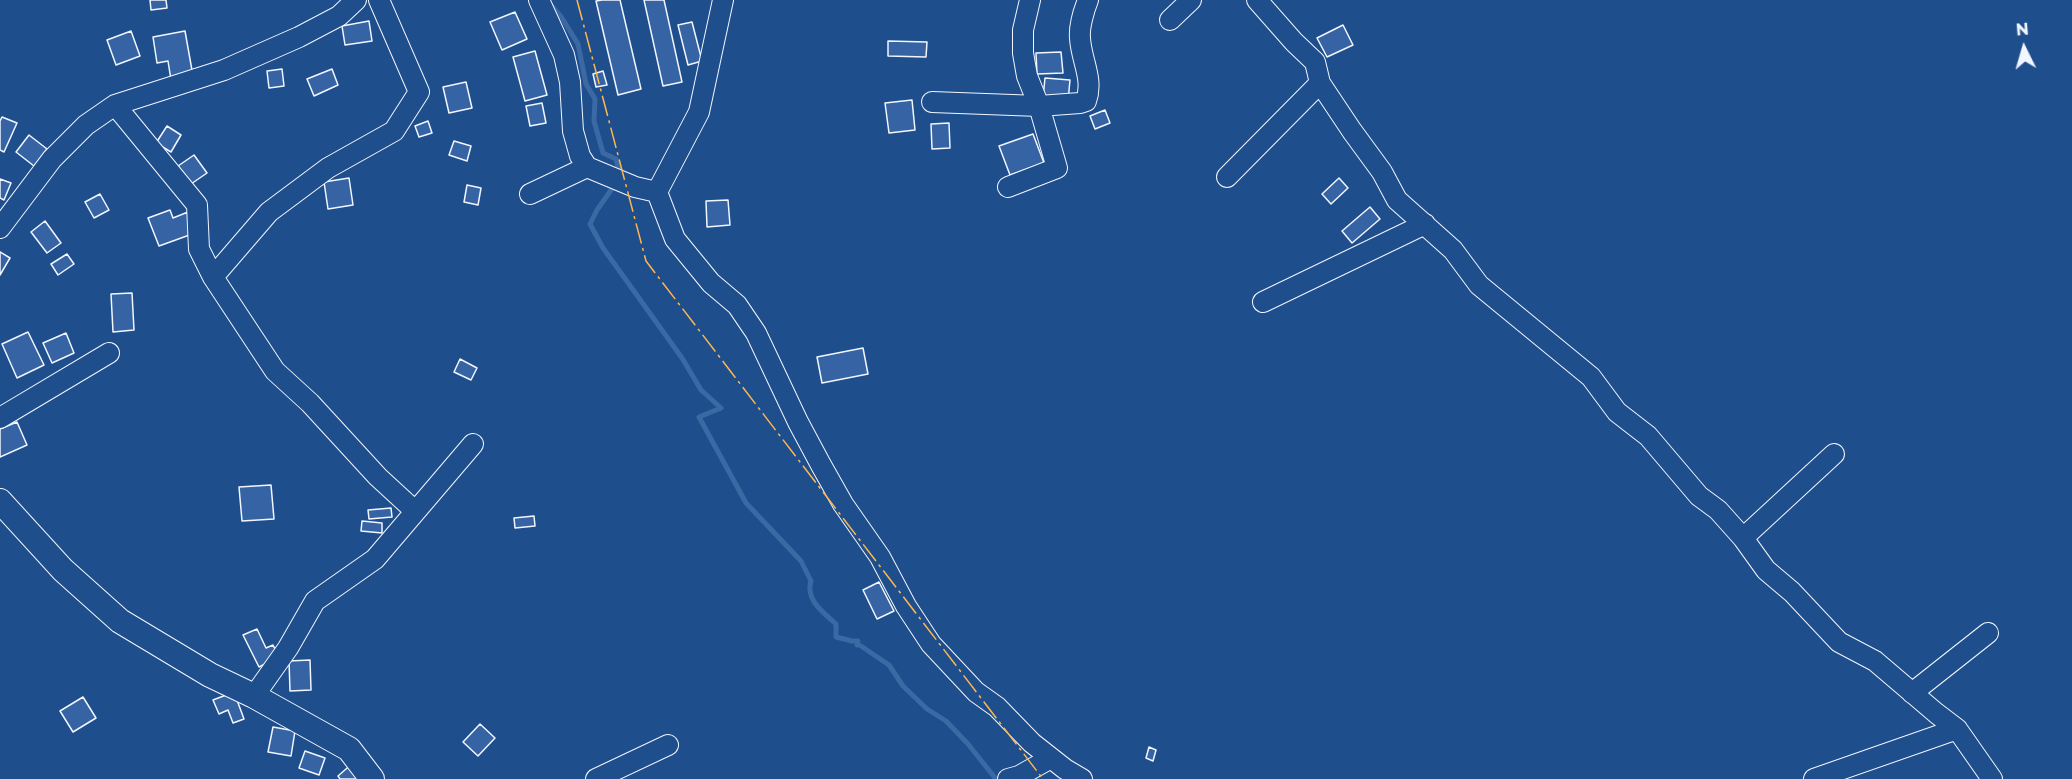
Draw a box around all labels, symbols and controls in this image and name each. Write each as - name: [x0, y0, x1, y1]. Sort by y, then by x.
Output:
- north arrow: [1994, 18, 2054, 78]
- text: N: [2015, 20, 2030, 40]

